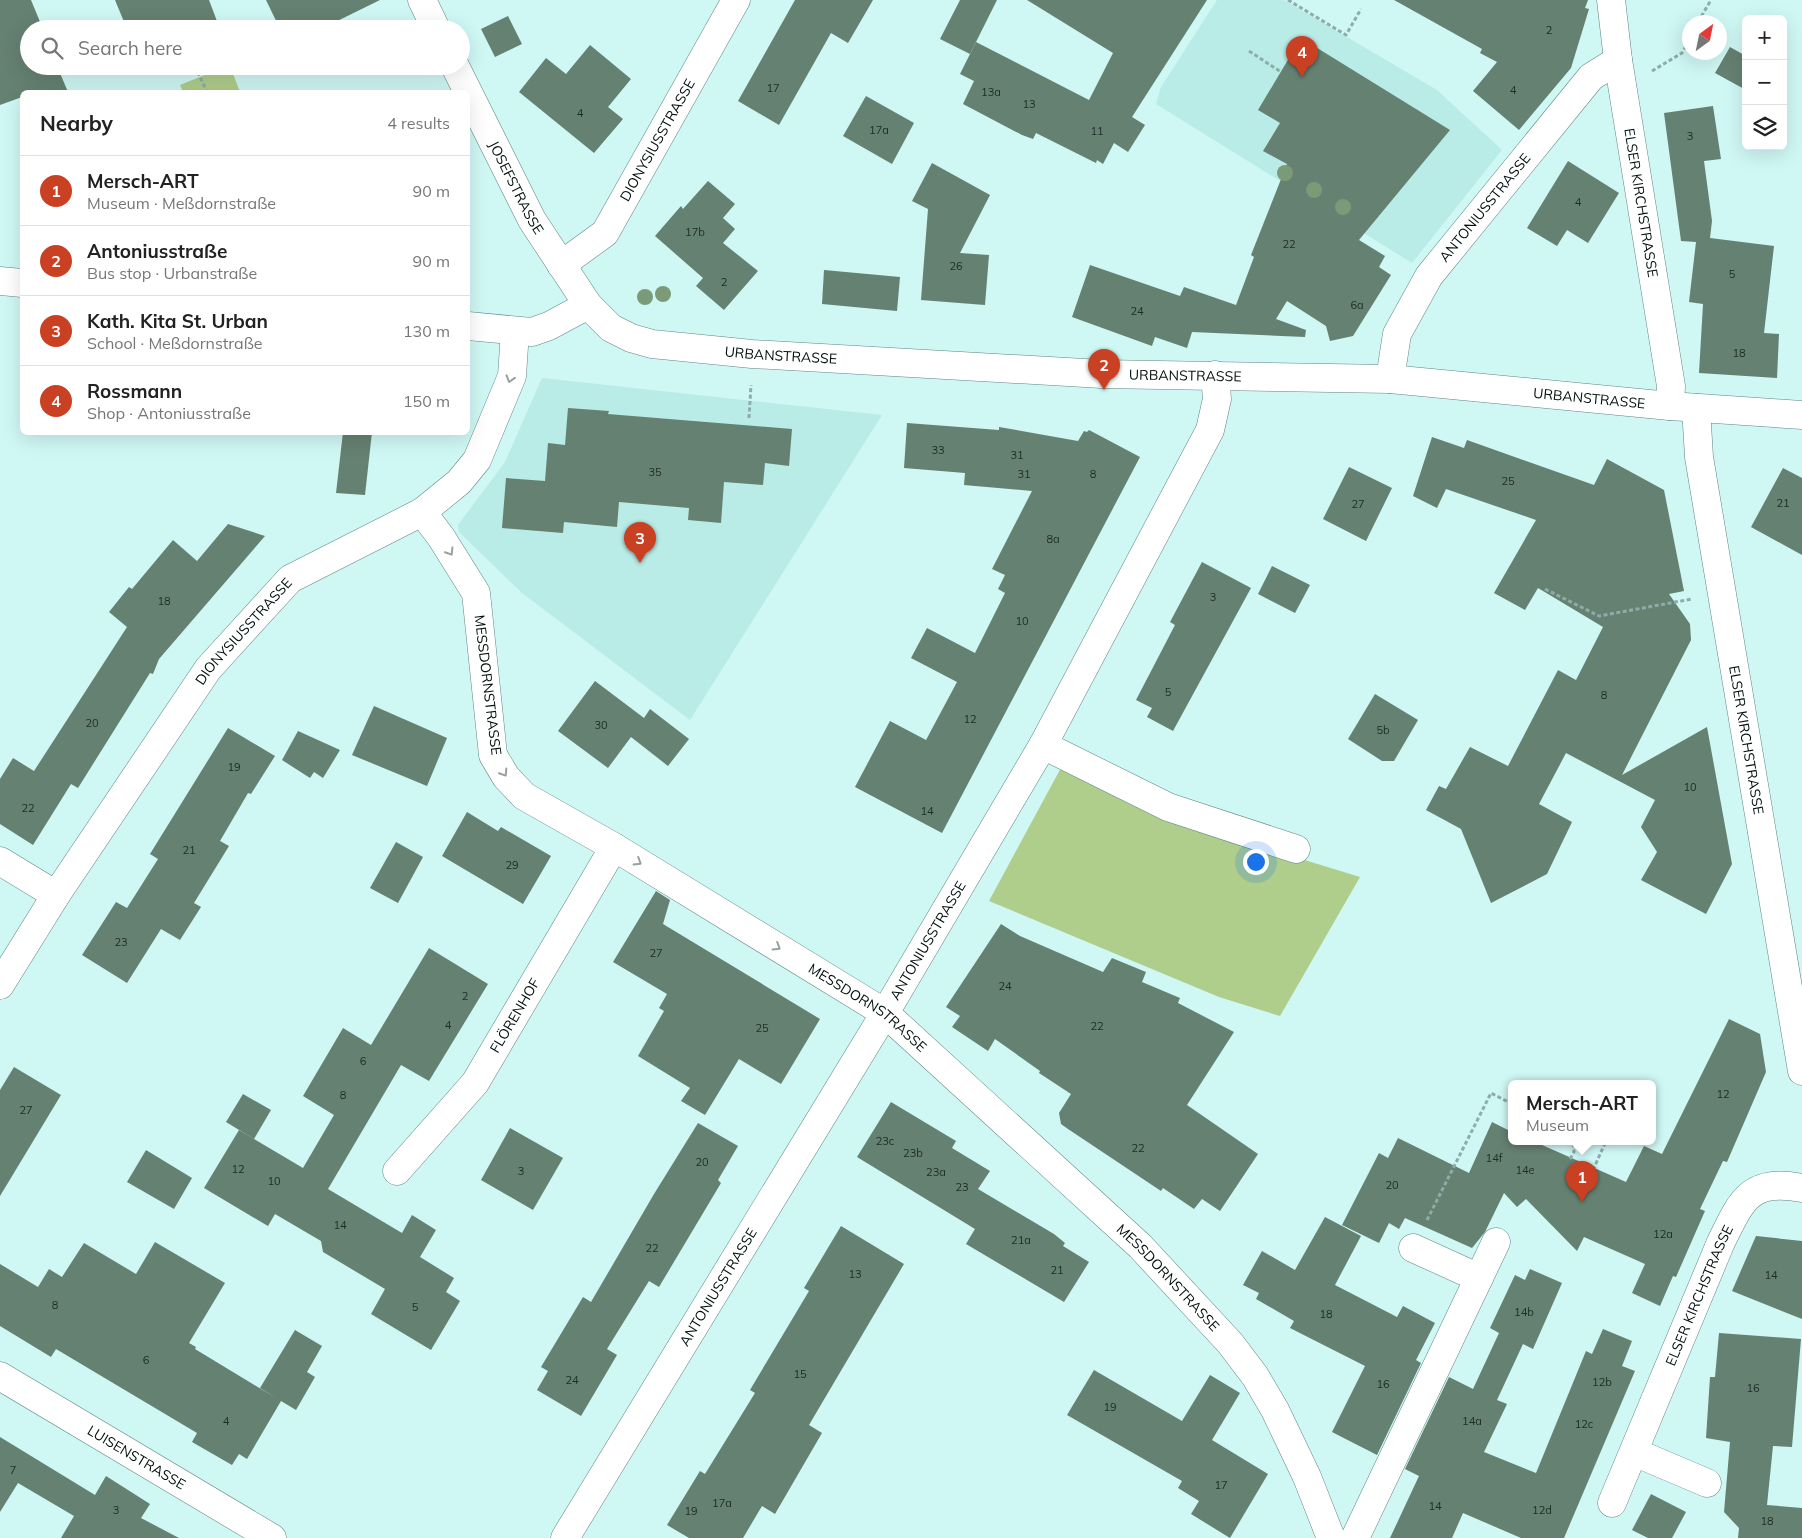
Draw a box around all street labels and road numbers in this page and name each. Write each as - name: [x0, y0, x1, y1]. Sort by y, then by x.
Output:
- street label: DIONYSIUSSTRASSE: [616, 76, 699, 204]
- street label: ELSER KIRCHSTRASSE: [1620, 127, 1662, 279]
- street label: JOSEFSTRASSE: [485, 138, 548, 237]
- street label: ANTONIUSSTRASSE: [1435, 150, 1534, 266]
- street label: URBANSTRASSE: [724, 342, 837, 368]
- street label: URBANSTRASSE: [1129, 365, 1242, 385]
- street label: URBANSTRASSE: [1532, 384, 1646, 413]
- street label: DIONYSIUSSTRASSE: [191, 574, 296, 688]
- street label: MESSDORNSTRASSE: [470, 614, 506, 756]
- street label: ELSER KIRCHSTRASSE: [1725, 664, 1768, 816]
- street label: ANTONIUSSTRASSE: [886, 878, 970, 1003]
- street label: MESSDORNSTRASSE: [805, 959, 931, 1056]
- street label: FLÖRENHOF: [486, 975, 544, 1056]
- street label: MESSDORNSTRASSE: [1113, 1220, 1223, 1335]
- street label: ELSER KIRCHSTRASSE: [1661, 1222, 1737, 1368]
- street label: ANTONIUSSTRASSE: [675, 1225, 761, 1349]
- street label: LUISENSTRASSE: [84, 1421, 189, 1493]

